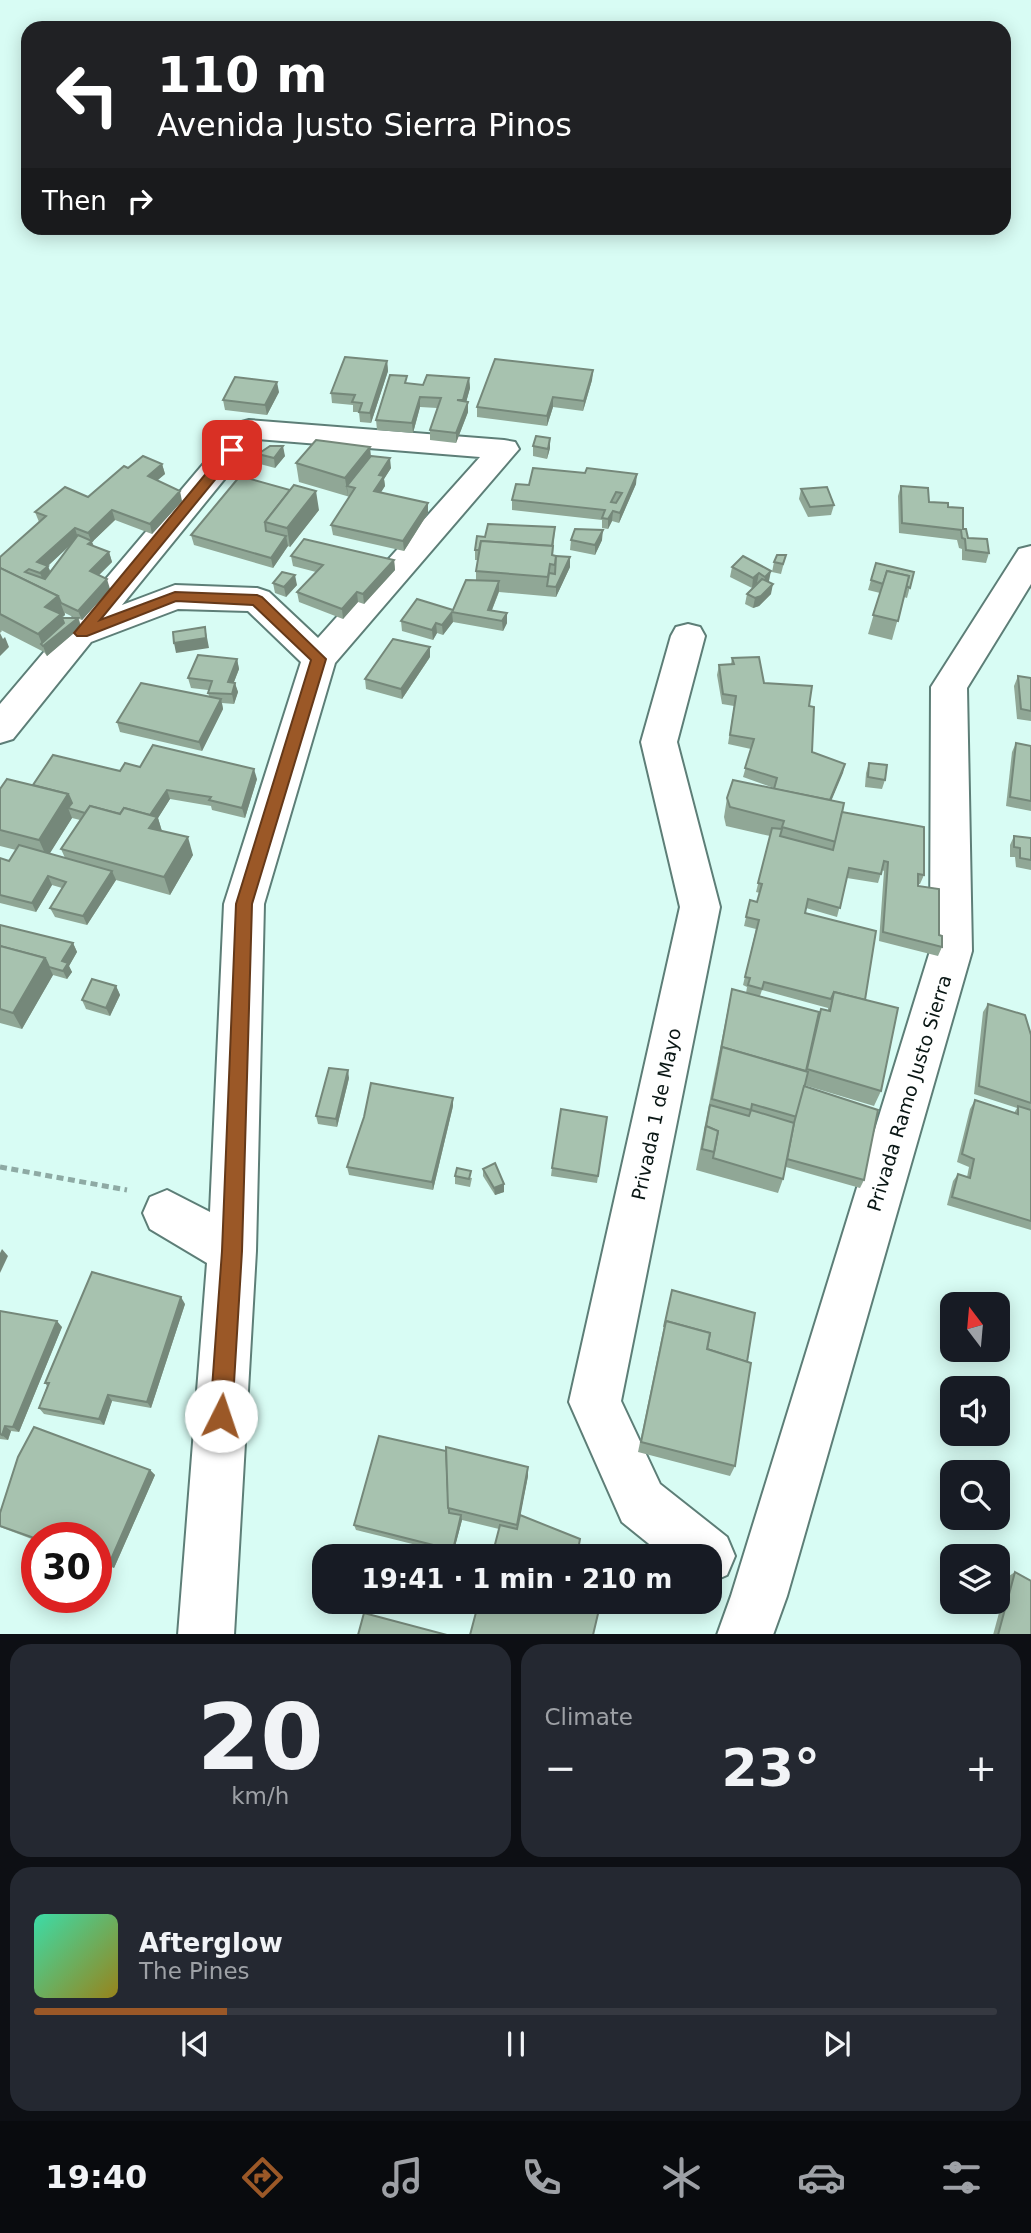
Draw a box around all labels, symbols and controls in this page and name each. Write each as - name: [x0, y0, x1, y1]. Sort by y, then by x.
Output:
- text: 110 m: [157, 47, 327, 104]
- icon: left: [42, 49, 133, 140]
- text: Avenida Justo Sierra Pinos: [157, 106, 572, 144]
- icon: right: [121, 182, 159, 220]
- text: Then: [42, 186, 107, 216]
- pin: [202, 420, 262, 480]
- icon: arrive: [213, 431, 251, 469]
- street label: Privada Ramo Justo Sierra: [863, 972, 955, 1214]
- street label: Privada 1 de Mayo: [627, 1026, 685, 1202]
- north arrow: [940, 1292, 1010, 1362]
- map controls: [940, 1292, 1010, 1614]
- button: sound: [940, 1376, 1010, 1446]
- position arrow: [184, 1379, 258, 1453]
- button: search: [940, 1460, 1010, 1530]
- speed limit sign: 30: [21, 1522, 112, 1613]
- button: layers: [940, 1544, 1010, 1614]
- text: 19:41 · 1 min · 210 m: [362, 1564, 672, 1594]
- text: 20: [197, 1685, 324, 1790]
- text: Climate: [545, 1704, 633, 1730]
- text: 23°: [722, 1738, 820, 1798]
- text: −: [545, 1746, 576, 1790]
- text: +: [965, 1746, 997, 1790]
- text: km/h: [231, 1783, 289, 1809]
- text: Afterglow: [139, 1928, 283, 1958]
- text: The Pines: [139, 1958, 250, 1984]
- icon: previous: [176, 2025, 214, 2063]
- icon: pause: [497, 2025, 535, 2063]
- icon: next: [818, 2025, 856, 2063]
- icon: directions: [238, 2153, 287, 2202]
- icon: music: [378, 2153, 427, 2202]
- icon: phone: [517, 2153, 566, 2202]
- icon: climate: [657, 2153, 706, 2202]
- icon: car: [797, 2153, 846, 2202]
- icon: filters: [937, 2153, 986, 2202]
- text: 19:40: [45, 2158, 147, 2196]

